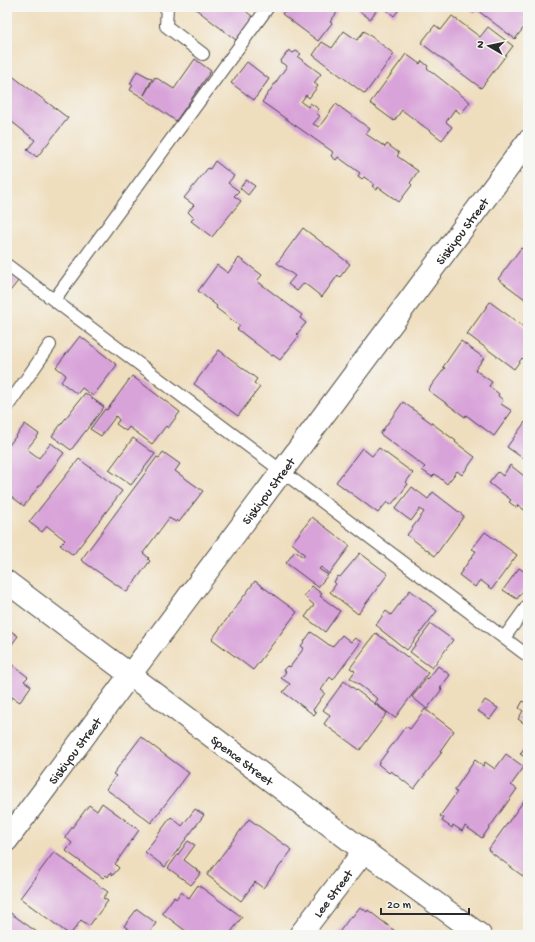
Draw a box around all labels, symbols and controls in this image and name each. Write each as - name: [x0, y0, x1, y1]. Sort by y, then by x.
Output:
- north arrow: [469, 26, 509, 66]
- text: N: [475, 40, 488, 49]
- street label: Siskiyou Street: [433, 194, 494, 268]
- street label: Siskiyou Street: [240, 454, 300, 528]
- street label: Siskiyou Street: [46, 714, 107, 788]
- street label: Spence Street: [207, 733, 277, 791]
- street label: Lee Street: [311, 866, 358, 921]
- scale bar: [381, 890, 469, 916]
- text: 20 m: [387, 899, 412, 913]

